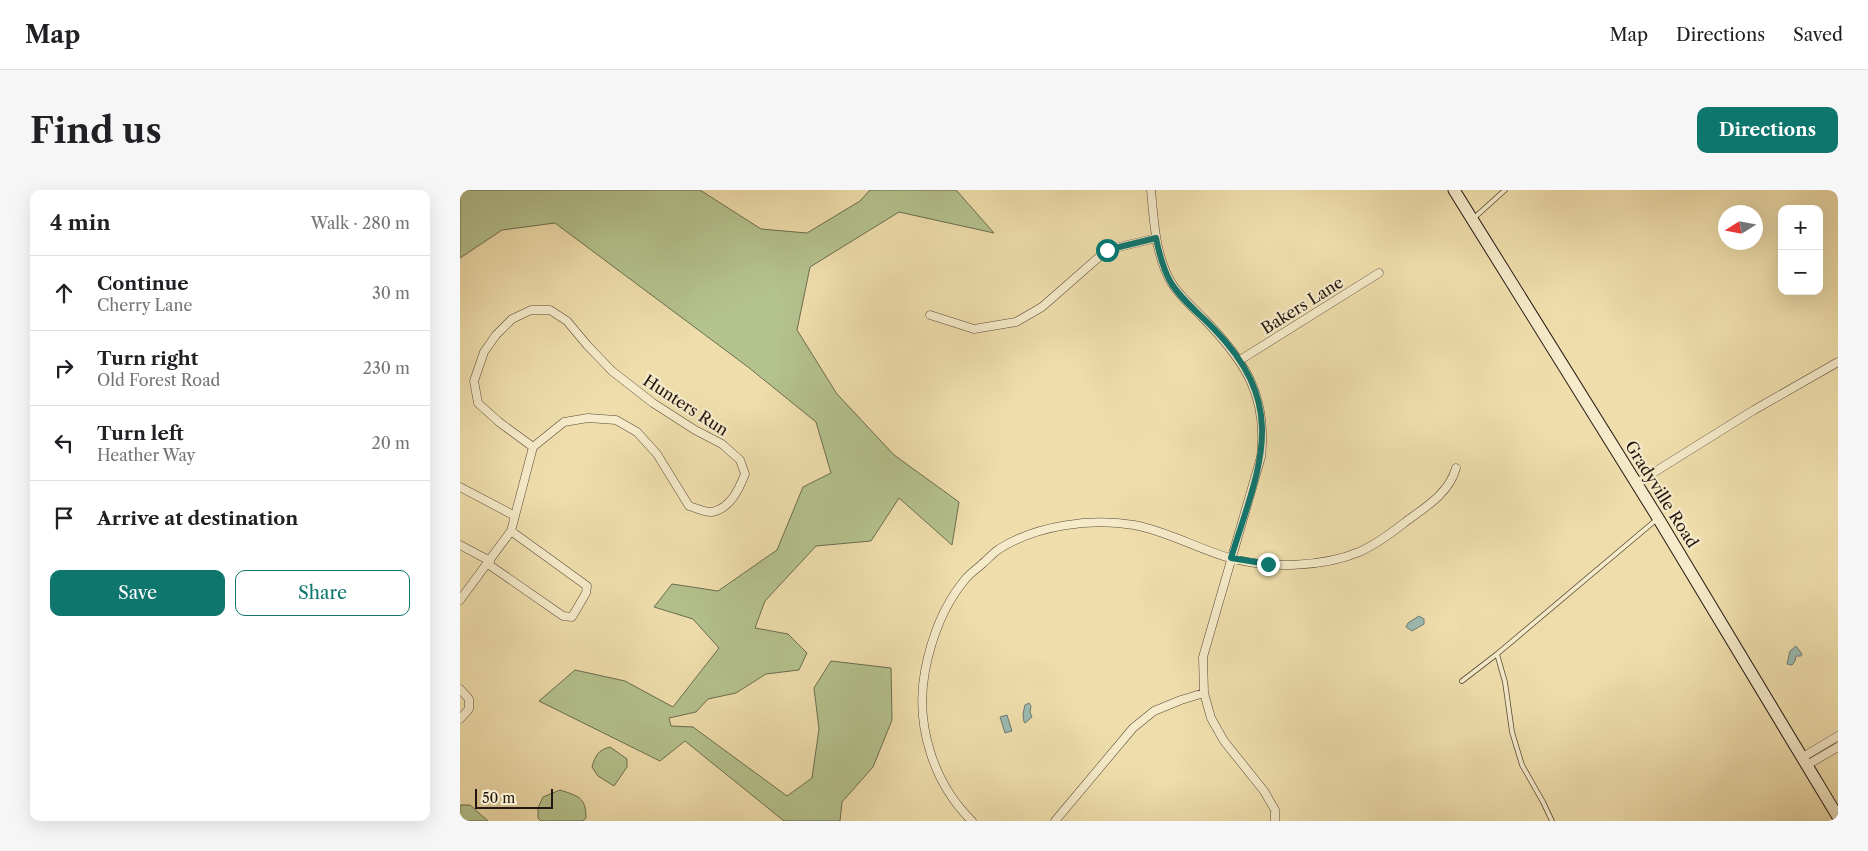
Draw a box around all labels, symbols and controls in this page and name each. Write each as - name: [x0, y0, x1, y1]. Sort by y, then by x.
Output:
- text: Map: [25, 20, 80, 49]
- text: Map: [1609, 24, 1648, 46]
- text: Directions: [1676, 24, 1765, 46]
- text: Saved: [1793, 24, 1843, 46]
- button: Directions: [1697, 107, 1838, 153]
- text: Find us: [30, 109, 162, 152]
- north arrow: [1718, 205, 1763, 250]
- map controls: [1778, 205, 1823, 295]
- button: +: [1778, 205, 1823, 250]
- text: 4 min: [50, 210, 111, 235]
- text: Walk · 280 m: [311, 213, 410, 233]
- route start: [1096, 239, 1119, 262]
- button: −: [1778, 250, 1823, 295]
- text: Continue: [97, 272, 189, 295]
- street label: Bakers Lane: [1257, 272, 1347, 338]
- icon: ahead: [50, 279, 78, 307]
- text: 30 m: [372, 283, 410, 303]
- text: Cherry Lane: [97, 295, 192, 315]
- text: Turn right: [97, 347, 198, 370]
- icon: right: [50, 354, 78, 382]
- text: 230 m: [363, 358, 410, 378]
- text: Old Forest Road: [97, 370, 220, 390]
- street label: Hunters Run: [640, 370, 732, 440]
- text: Turn left: [97, 422, 184, 445]
- icon: left: [50, 429, 78, 457]
- text: 20 m: [371, 433, 410, 453]
- street label: Gradyville Road: [1621, 437, 1703, 551]
- text: Heather Way: [97, 445, 196, 465]
- icon: arrive: [50, 504, 78, 532]
- text: Arrive at destination: [97, 507, 298, 530]
- route end: [1257, 553, 1280, 576]
- button: Save: [50, 570, 225, 616]
- button: Share: [235, 570, 410, 616]
- scale bar: [475, 786, 552, 809]
- text: 50 m: [482, 789, 515, 807]

